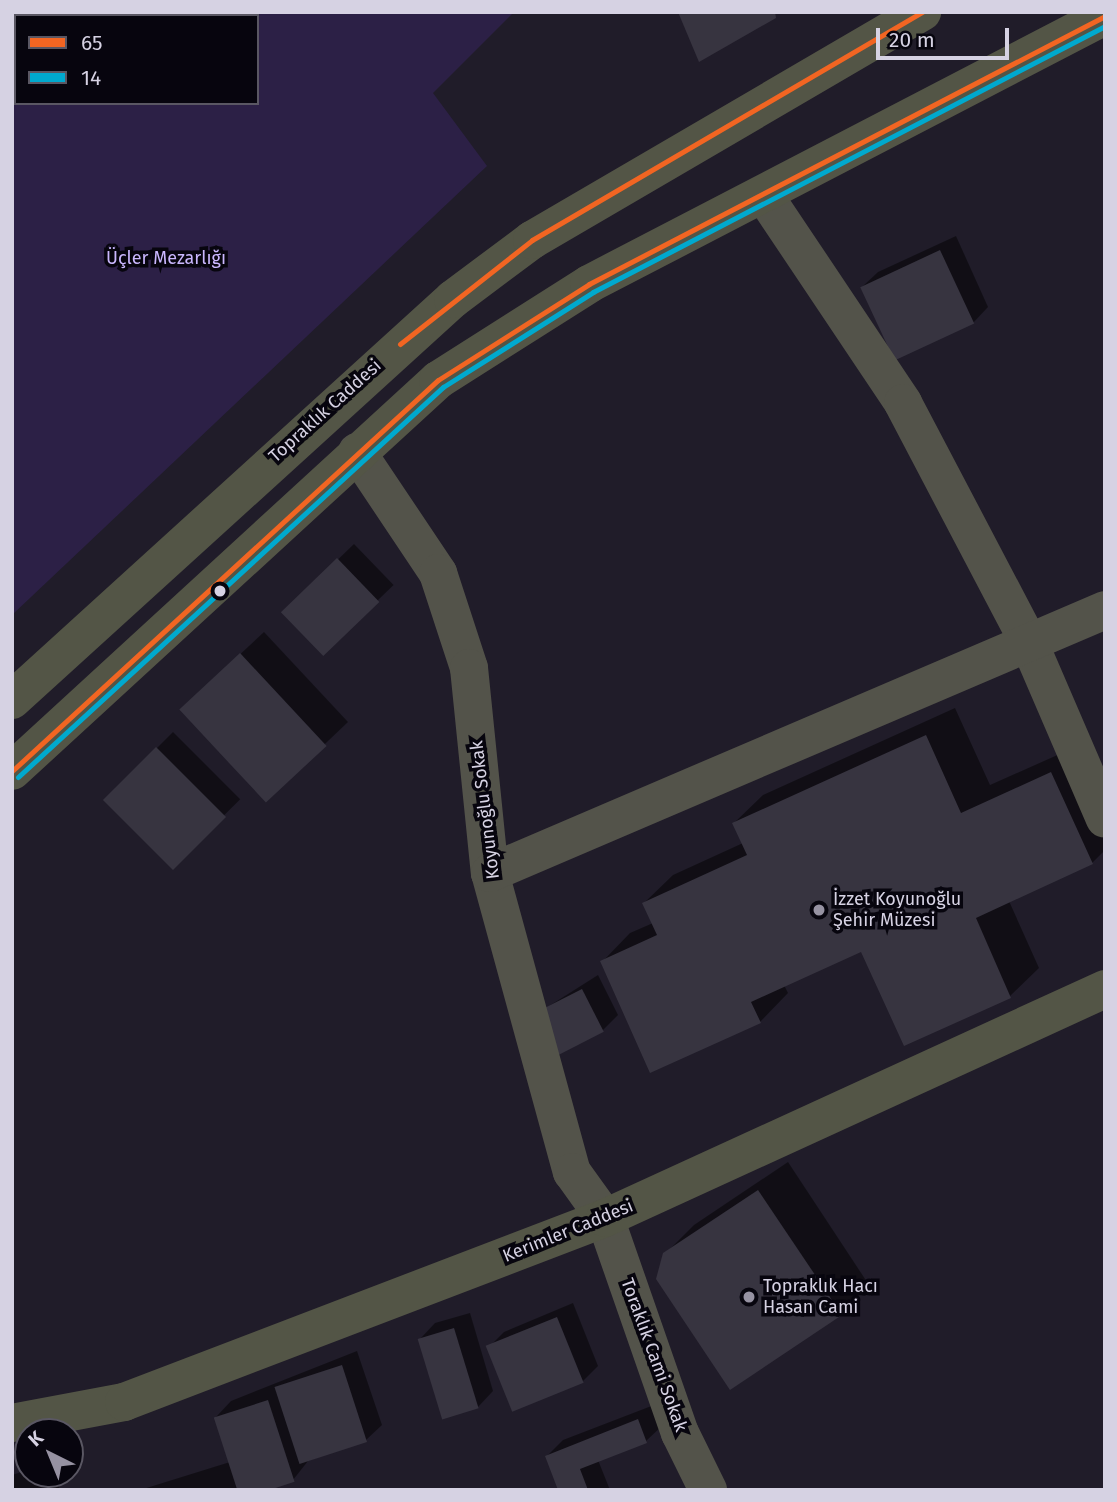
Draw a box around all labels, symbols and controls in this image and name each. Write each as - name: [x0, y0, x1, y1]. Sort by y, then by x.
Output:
- legend: [14, 14, 259, 105]
- scale bar: [879, 14, 1012, 58]
- text: 20 m: [889, 27, 935, 53]
- text: 65: [81, 30, 103, 56]
- text: 14: [81, 65, 101, 91]
- park label: Üçler Mezarlığı: [106, 247, 226, 269]
- street label: Topraklık Caddesi: [264, 355, 386, 467]
- unlabelled marker: [213, 584, 227, 598]
- street label: Koyunoğlu Sokak: [466, 740, 504, 880]
- place label: İzzet Koyunoğlu Şehir Müzesi: [833, 889, 961, 932]
- marker: İzzet Koyunoğlu Şehir Müzesi: [811, 902, 827, 918]
- street label: Kerimler Caddesi: [500, 1195, 636, 1267]
- street label: Toraklık Cami Sokak: [616, 1275, 692, 1435]
- place label: Topraklık Hacı Hasan Cami: [763, 1276, 878, 1318]
- marker: Topraklık Hacı Hasan Cami: [741, 1289, 757, 1305]
- north arrow: [14, 1418, 84, 1488]
- text: K: [23, 1426, 48, 1451]

